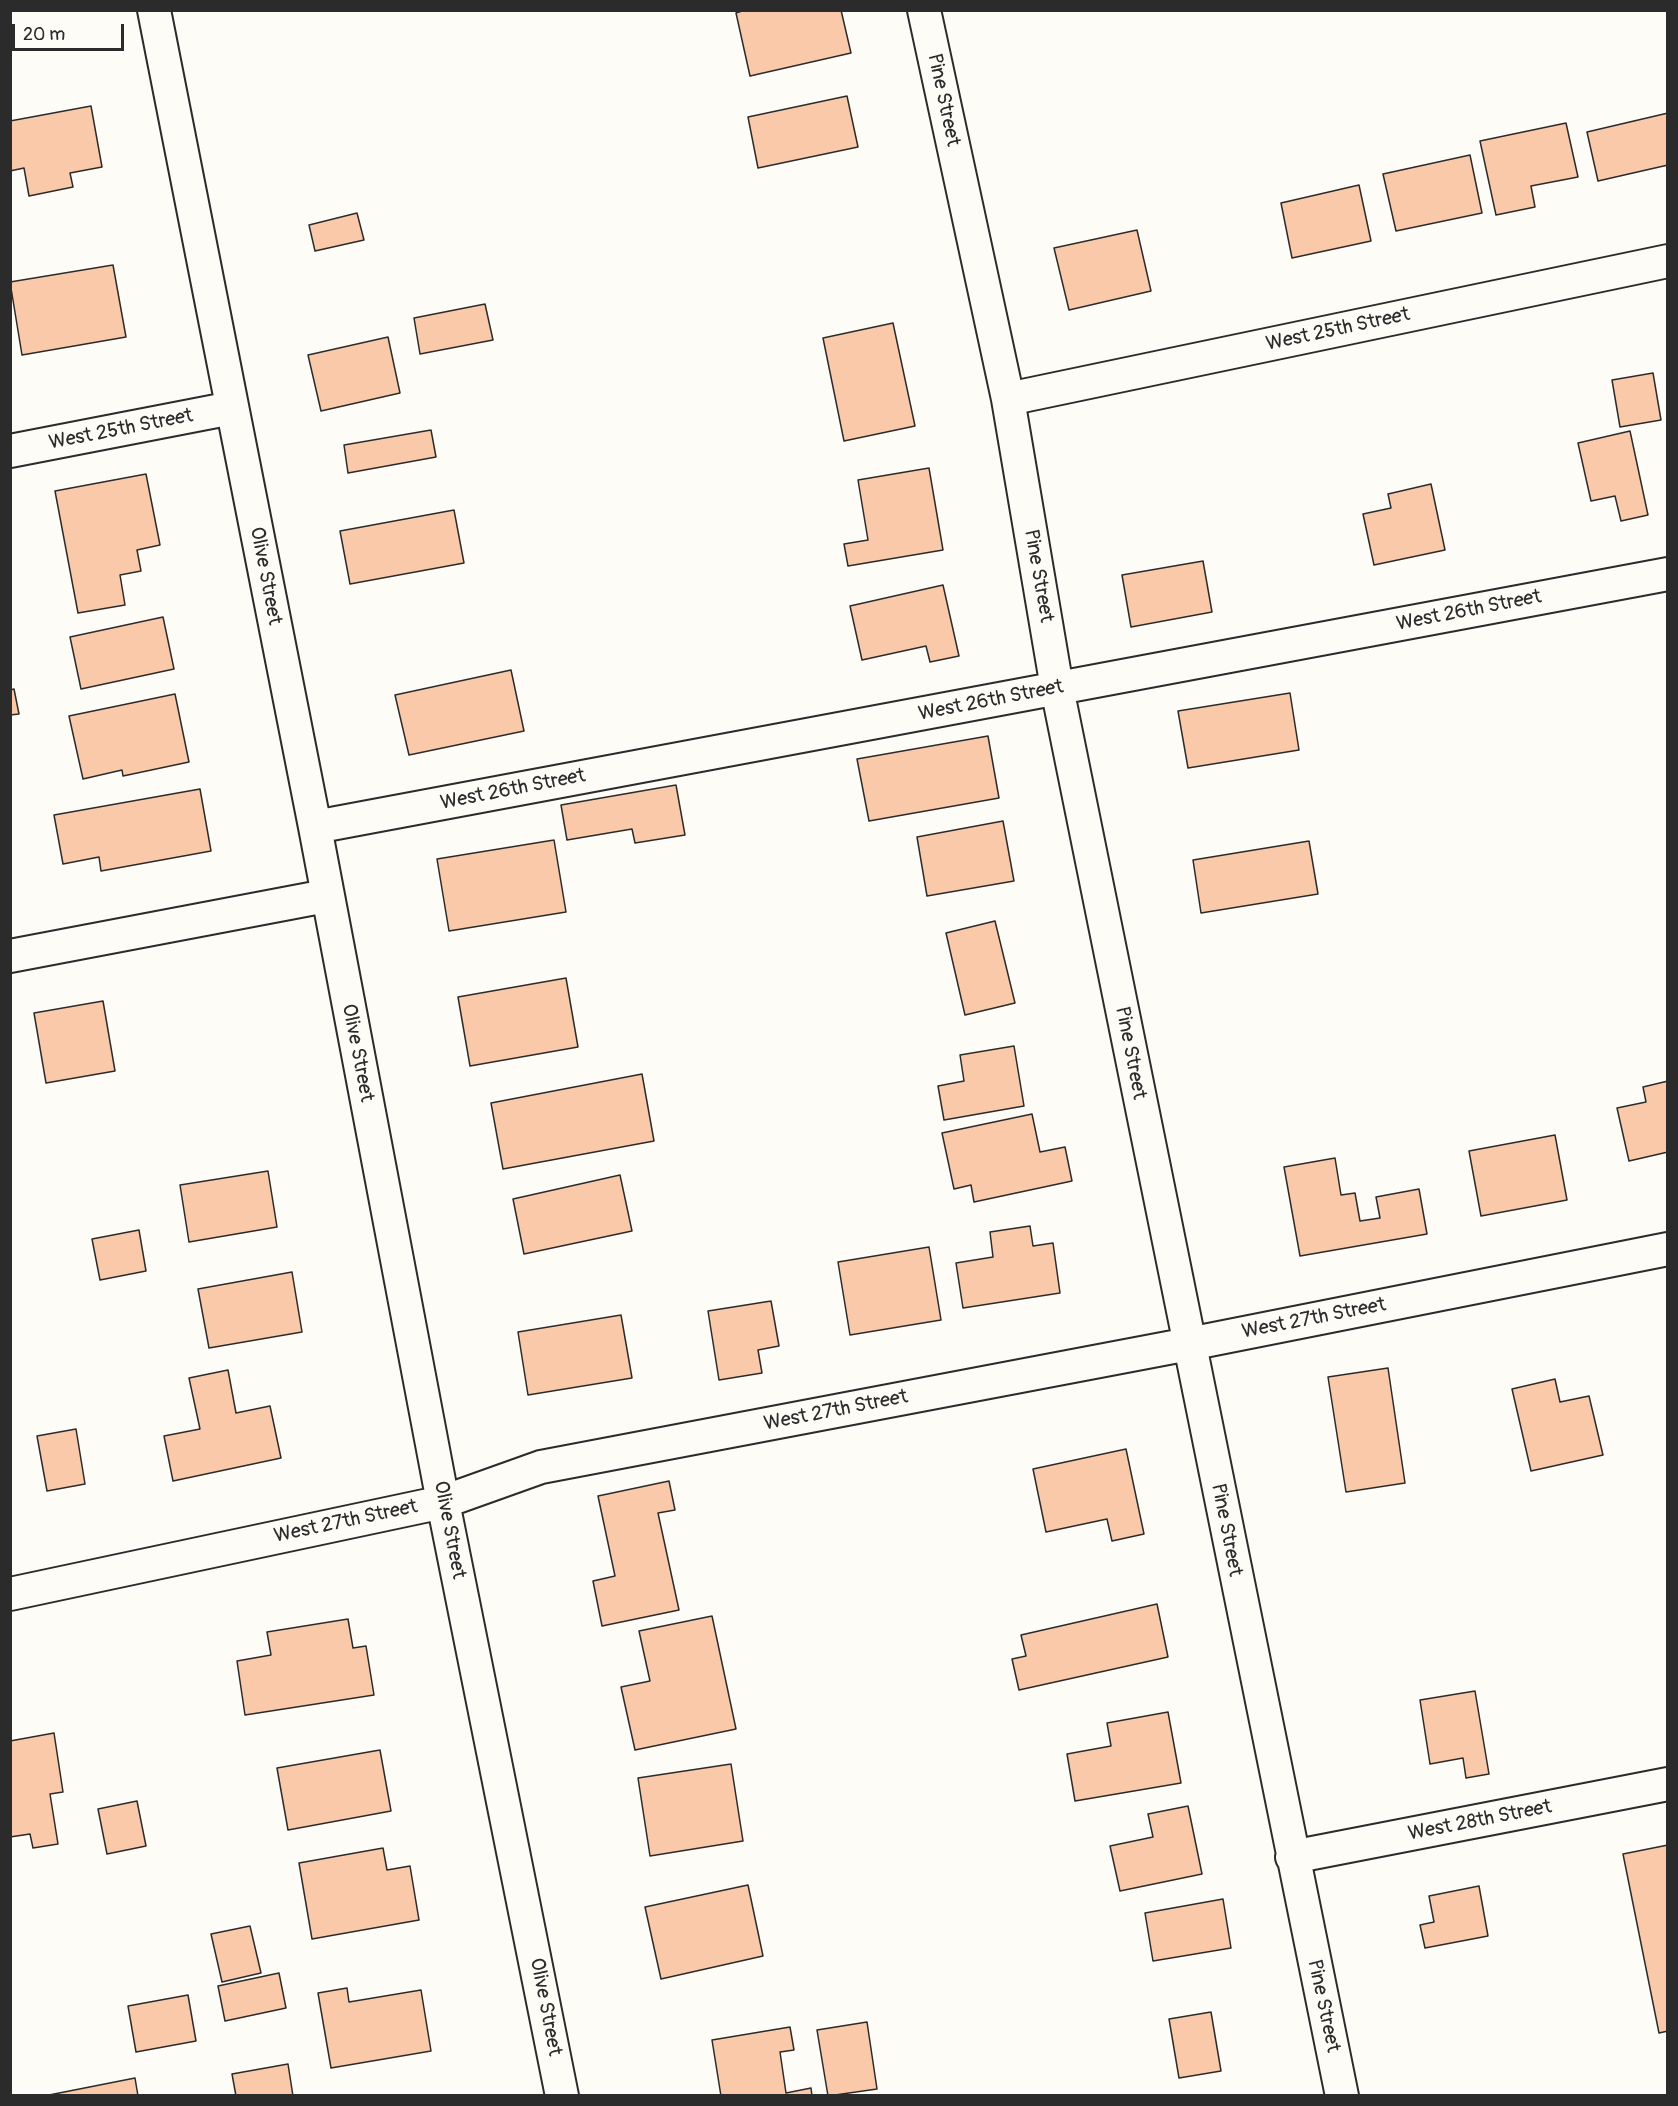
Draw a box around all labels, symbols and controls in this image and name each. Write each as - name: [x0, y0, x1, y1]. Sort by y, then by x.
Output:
- scale bar: [15, 12, 128, 50]
- text: 20 m: [23, 23, 65, 46]
- street label: Pine Street: [921, 51, 965, 149]
- street label: West 25th Street: [1264, 303, 1412, 357]
- street label: West 25th Street: [47, 404, 195, 456]
- street label: Olive Street: [244, 525, 286, 627]
- street label: Pine Street: [1018, 528, 1058, 624]
- street label: West 26th Street: [1395, 585, 1543, 637]
- street label: West 26th Street: [917, 675, 1065, 727]
- street label: West 26th Street: [439, 764, 587, 816]
- street label: Olive Street: [336, 1002, 378, 1104]
- street label: Pine Street: [1109, 1004, 1151, 1102]
- street label: West 27th Street: [1240, 1293, 1388, 1345]
- street label: West 27th Street: [762, 1385, 910, 1437]
- street label: Olive Street: [428, 1479, 470, 1581]
- street label: Pine Street: [1205, 1481, 1247, 1579]
- street label: West 27th Street: [272, 1495, 420, 1549]
- street label: West 28th Street: [1406, 1795, 1554, 1847]
- street label: Olive Street: [524, 1956, 566, 2058]
- street label: Pine Street: [1301, 1957, 1345, 2055]

